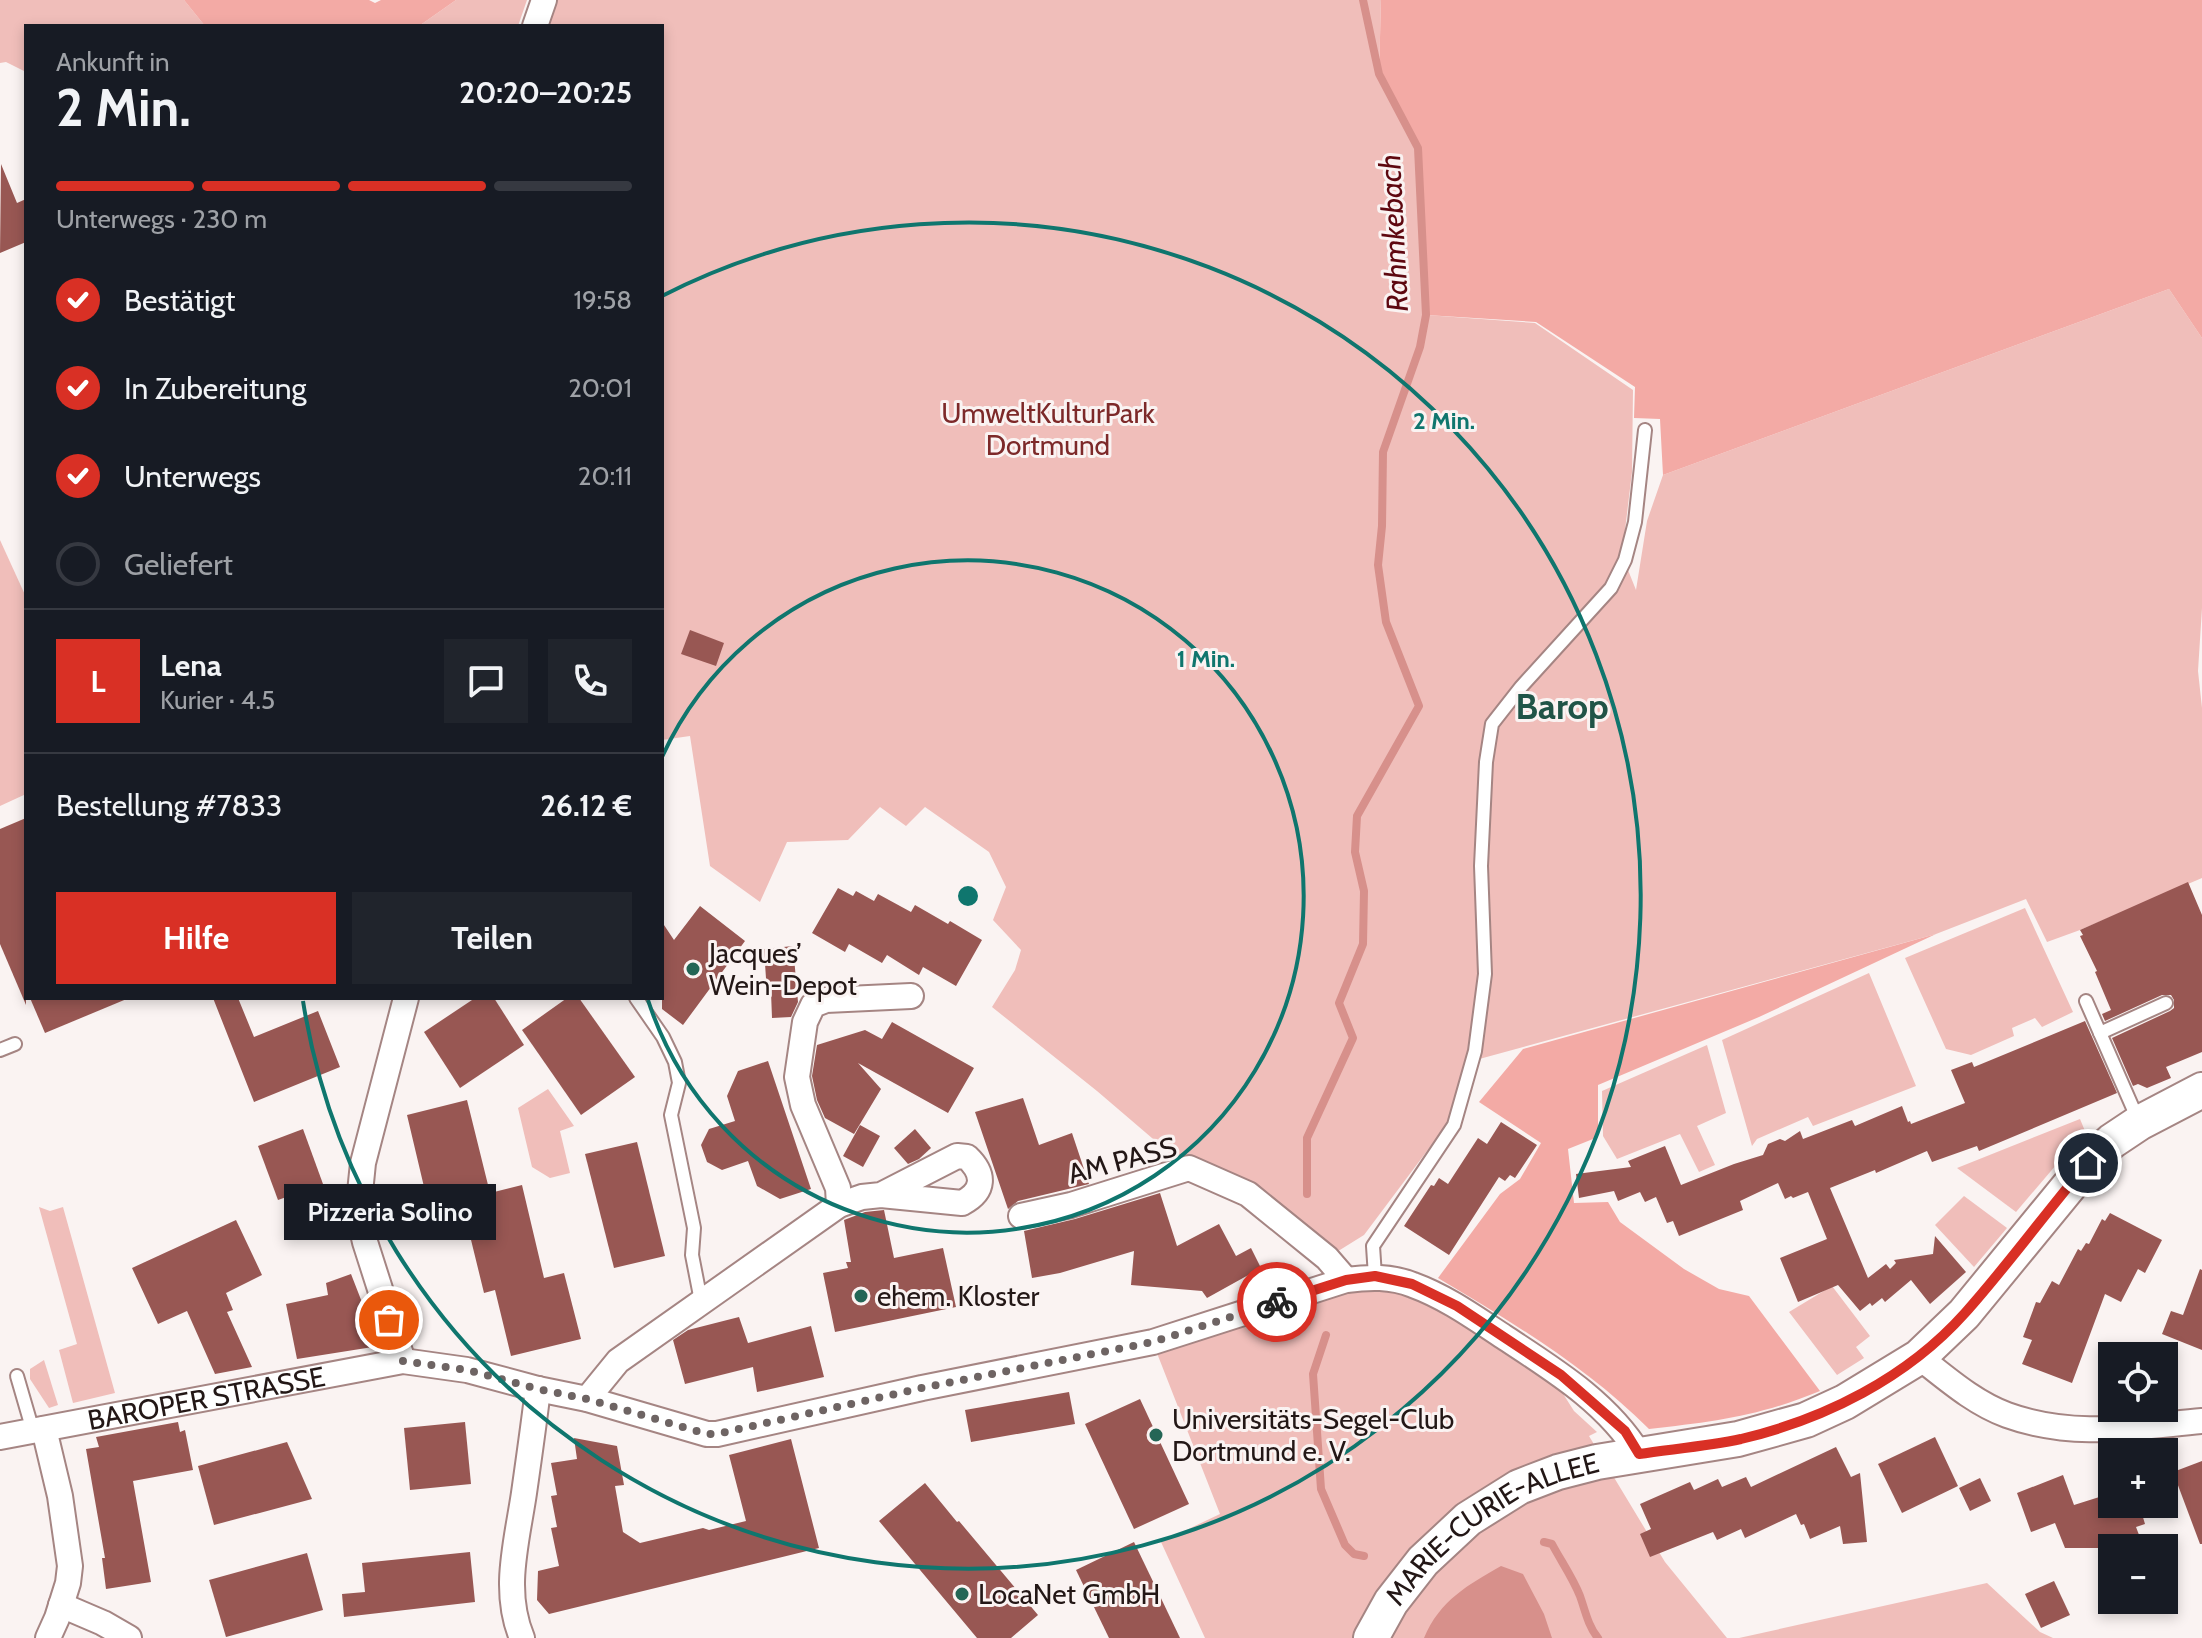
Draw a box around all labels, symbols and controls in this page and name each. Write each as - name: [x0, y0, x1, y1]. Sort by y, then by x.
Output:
- text: Ankunft in: [56, 46, 170, 78]
- text: 20:20–20:25: [459, 74, 632, 111]
- text: 2 Min.: [56, 76, 191, 139]
- water label: Rahmkebach: [1371, 153, 1416, 313]
- text: Unterwegs · 230 m: [56, 203, 267, 235]
- icon: check: [56, 278, 100, 322]
- text: Bestätigt: [124, 282, 235, 319]
- text: 19:58: [574, 284, 632, 316]
- icon: check: [56, 366, 100, 410]
- text: In Zubereitung: [124, 370, 307, 407]
- text: 20:01: [568, 372, 632, 404]
- park label: UmweltKulturPark Dortmund: [941, 396, 1155, 462]
- text: 2 Min.: [1413, 406, 1475, 435]
- icon: check: [56, 454, 100, 498]
- text: Unterwegs: [124, 458, 261, 495]
- text: 20:11: [578, 460, 632, 492]
- text: Geliefert: [124, 546, 233, 583]
- button: chat: [444, 639, 528, 723]
- button: phone: [548, 639, 632, 723]
- text: 1 Min.: [1177, 644, 1235, 673]
- text: Lena: [160, 647, 222, 684]
- text: L: [90, 663, 106, 700]
- text: Kurier · 4.5: [160, 684, 275, 716]
- district label: Barop: [1515, 684, 1609, 728]
- text: Bestellung #7833: [56, 787, 282, 824]
- text: 26.12 €: [540, 787, 632, 824]
- centre of rings: [954, 882, 982, 910]
- button: Hilfe: [56, 892, 336, 984]
- button: Teilen: [352, 892, 632, 984]
- place label: Jacques’ Wein-Depot: [708, 936, 857, 1002]
- marker: Jacques’ Wein-Depot: [684, 960, 702, 978]
- street label: AM PASS: [1064, 1129, 1180, 1191]
- pin: [2054, 1129, 2122, 1197]
- icon: home: [2066, 1141, 2110, 1185]
- callout: Pizzeria Solino: [283, 1184, 495, 1240]
- text: Pizzeria Solino: [307, 1196, 473, 1228]
- courier: [1237, 1262, 1317, 1342]
- place label: ehem. Kloster: [877, 1279, 1039, 1313]
- icon: bike: [1255, 1280, 1299, 1324]
- pin: [355, 1286, 423, 1354]
- marker: ehem. Kloster: [852, 1287, 870, 1305]
- icon: bag: [367, 1298, 411, 1342]
- map controls: [2098, 1342, 2178, 1614]
- button: locate: [2098, 1342, 2178, 1422]
- street label: BAROPER STRASSE: [85, 1359, 328, 1437]
- place label: Universitäts-Segel-Club Dortmund e. V.: [1172, 1402, 1454, 1468]
- marker: Universitäts-Segel-Club Dortmund e. V.: [1147, 1426, 1165, 1444]
- button: +: [2098, 1438, 2178, 1518]
- street label: MARIE-CURIE-ALLEE: [1378, 1445, 1602, 1612]
- button: −: [2098, 1534, 2178, 1614]
- place label: LocaNet GmbH: [978, 1577, 1160, 1611]
- marker: LocaNet GmbH: [953, 1585, 971, 1603]

